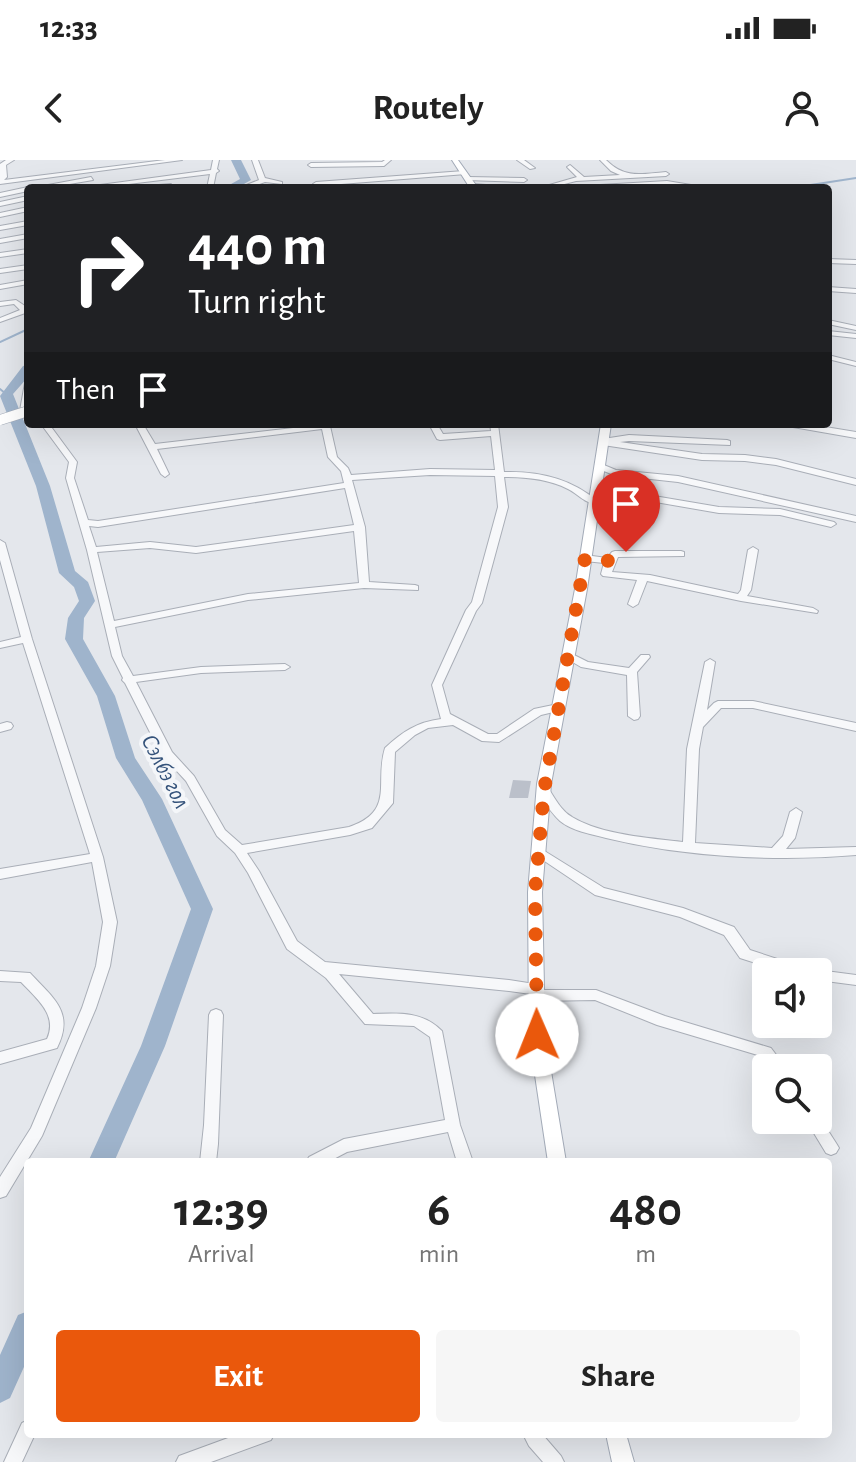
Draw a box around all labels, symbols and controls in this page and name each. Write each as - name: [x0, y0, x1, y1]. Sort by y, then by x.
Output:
- text: 12:33: [40, 13, 98, 43]
- icon: back: [32, 86, 76, 130]
- icon: person: [780, 86, 824, 130]
- text: Routely: [373, 90, 483, 126]
- icon: right: [56, 216, 160, 320]
- text: 440 m: [188, 219, 327, 275]
- text: Turn right: [188, 284, 325, 320]
- icon: arrive: [131, 368, 175, 412]
- text: Then: [56, 375, 115, 405]
- pin: [592, 470, 660, 552]
- icon: arrive: [604, 482, 648, 526]
- water label: Сэлбэ гол: [136, 731, 194, 812]
- map controls: [752, 958, 832, 1134]
- button: sound: [752, 958, 832, 1038]
- position arrow: [495, 993, 579, 1077]
- button: search: [752, 1054, 832, 1134]
- text: 12:39: [174, 1187, 269, 1235]
- text: 6: [427, 1187, 451, 1235]
- text: 480: [609, 1187, 682, 1235]
- text: Arrival: [188, 1241, 255, 1267]
- text: min: [419, 1241, 459, 1267]
- text: m: [635, 1241, 656, 1267]
- button: Exit: [56, 1330, 420, 1422]
- button: Share: [436, 1330, 800, 1422]

